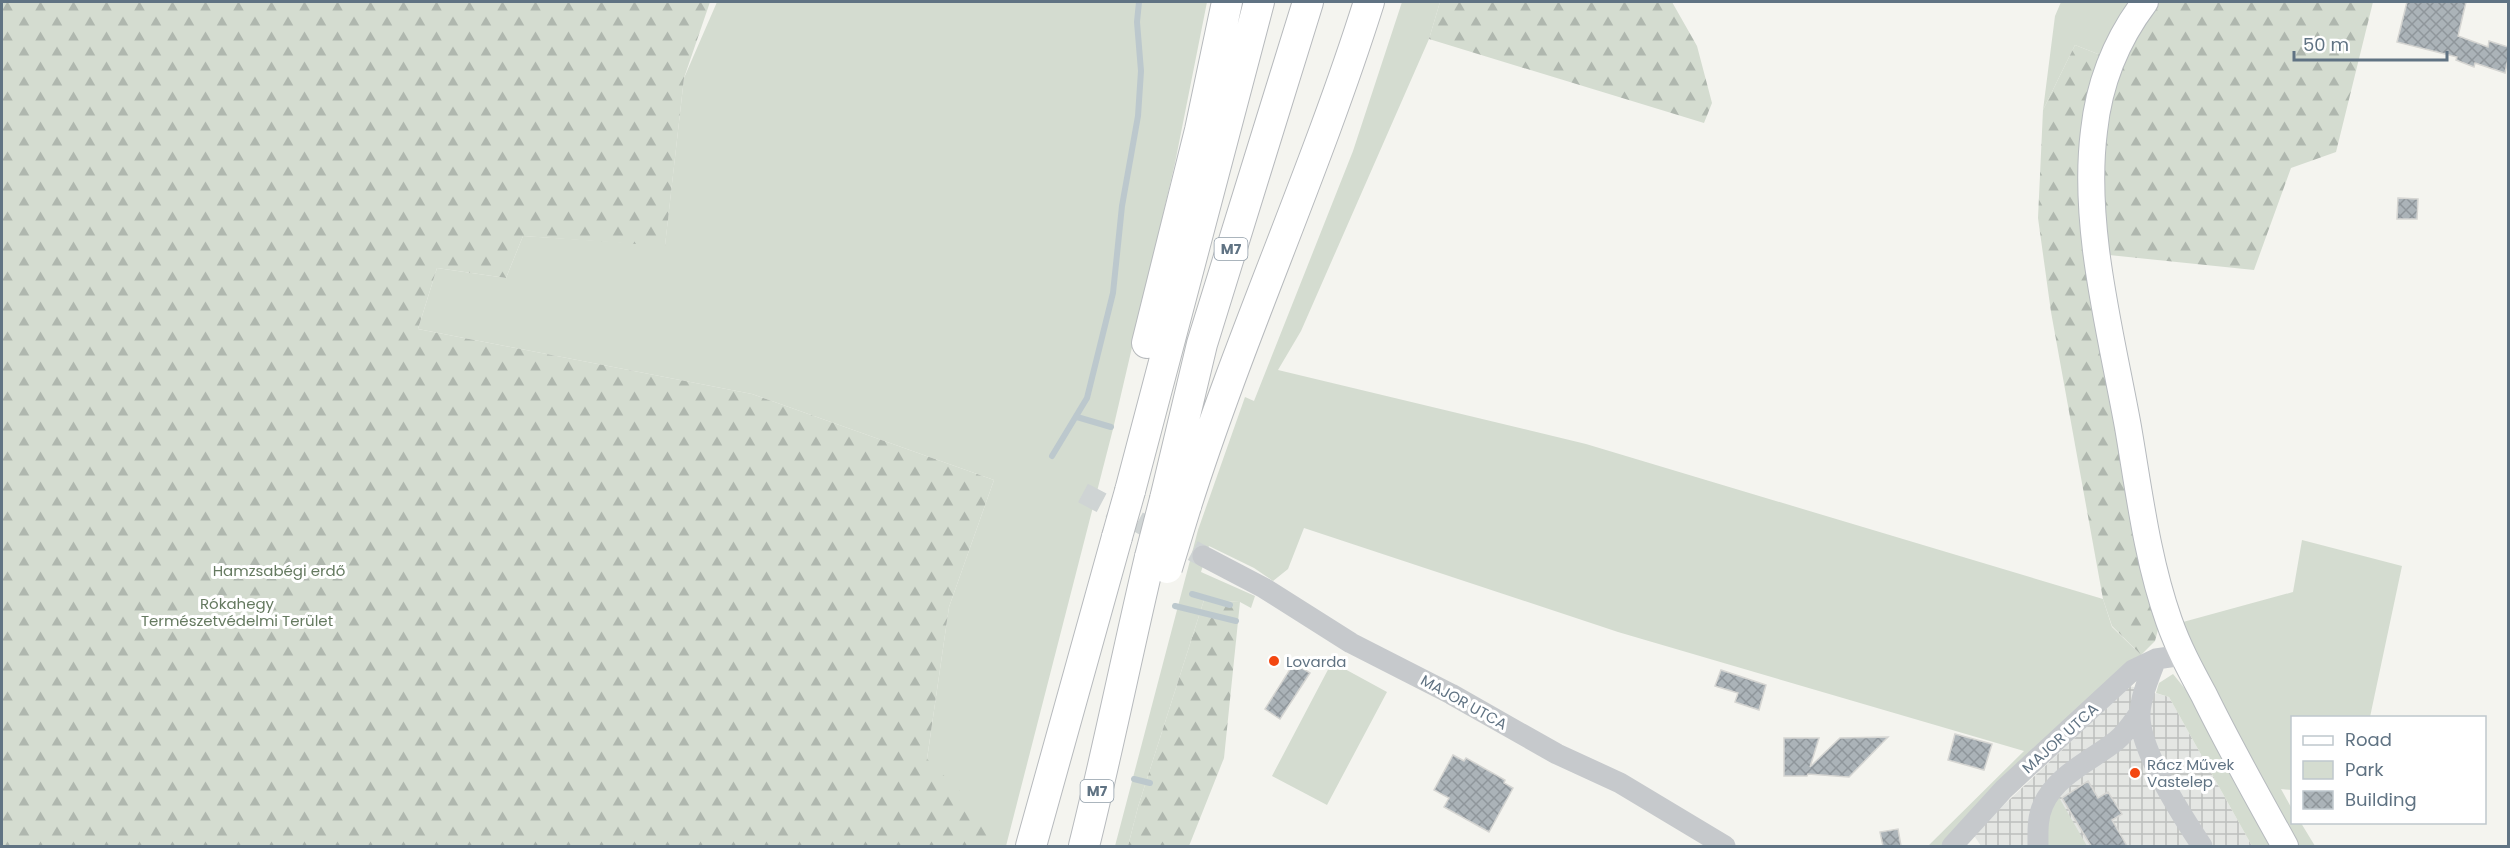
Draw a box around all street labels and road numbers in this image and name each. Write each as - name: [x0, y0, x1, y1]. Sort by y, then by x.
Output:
- road number: M7: [1214, 238, 1248, 260]
- street label: MAJOR UTCA: [1417, 670, 1511, 734]
- street label: MAJOR UTCA: [2017, 698, 2103, 778]
- road number: M7: [1080, 780, 1114, 802]

